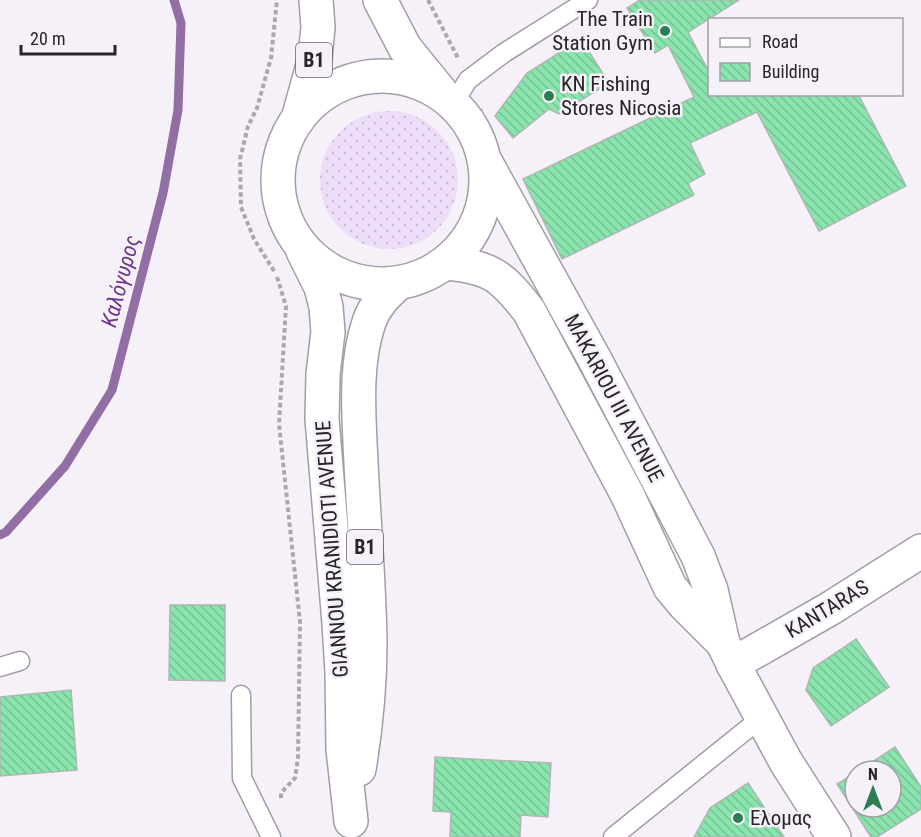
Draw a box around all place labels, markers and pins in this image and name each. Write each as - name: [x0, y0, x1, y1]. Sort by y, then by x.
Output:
- place label: The Train Station Gym: [552, 7, 653, 55]
- marker: The Train Station Gym: [658, 24, 672, 38]
- place label: KN Fishing Stores Nicosia: [561, 72, 681, 120]
- marker: KN Fishing Stores Nicosia: [542, 89, 556, 103]
- place label: Ελομας: [750, 806, 812, 830]
- marker: Ελομας: [731, 811, 745, 825]

